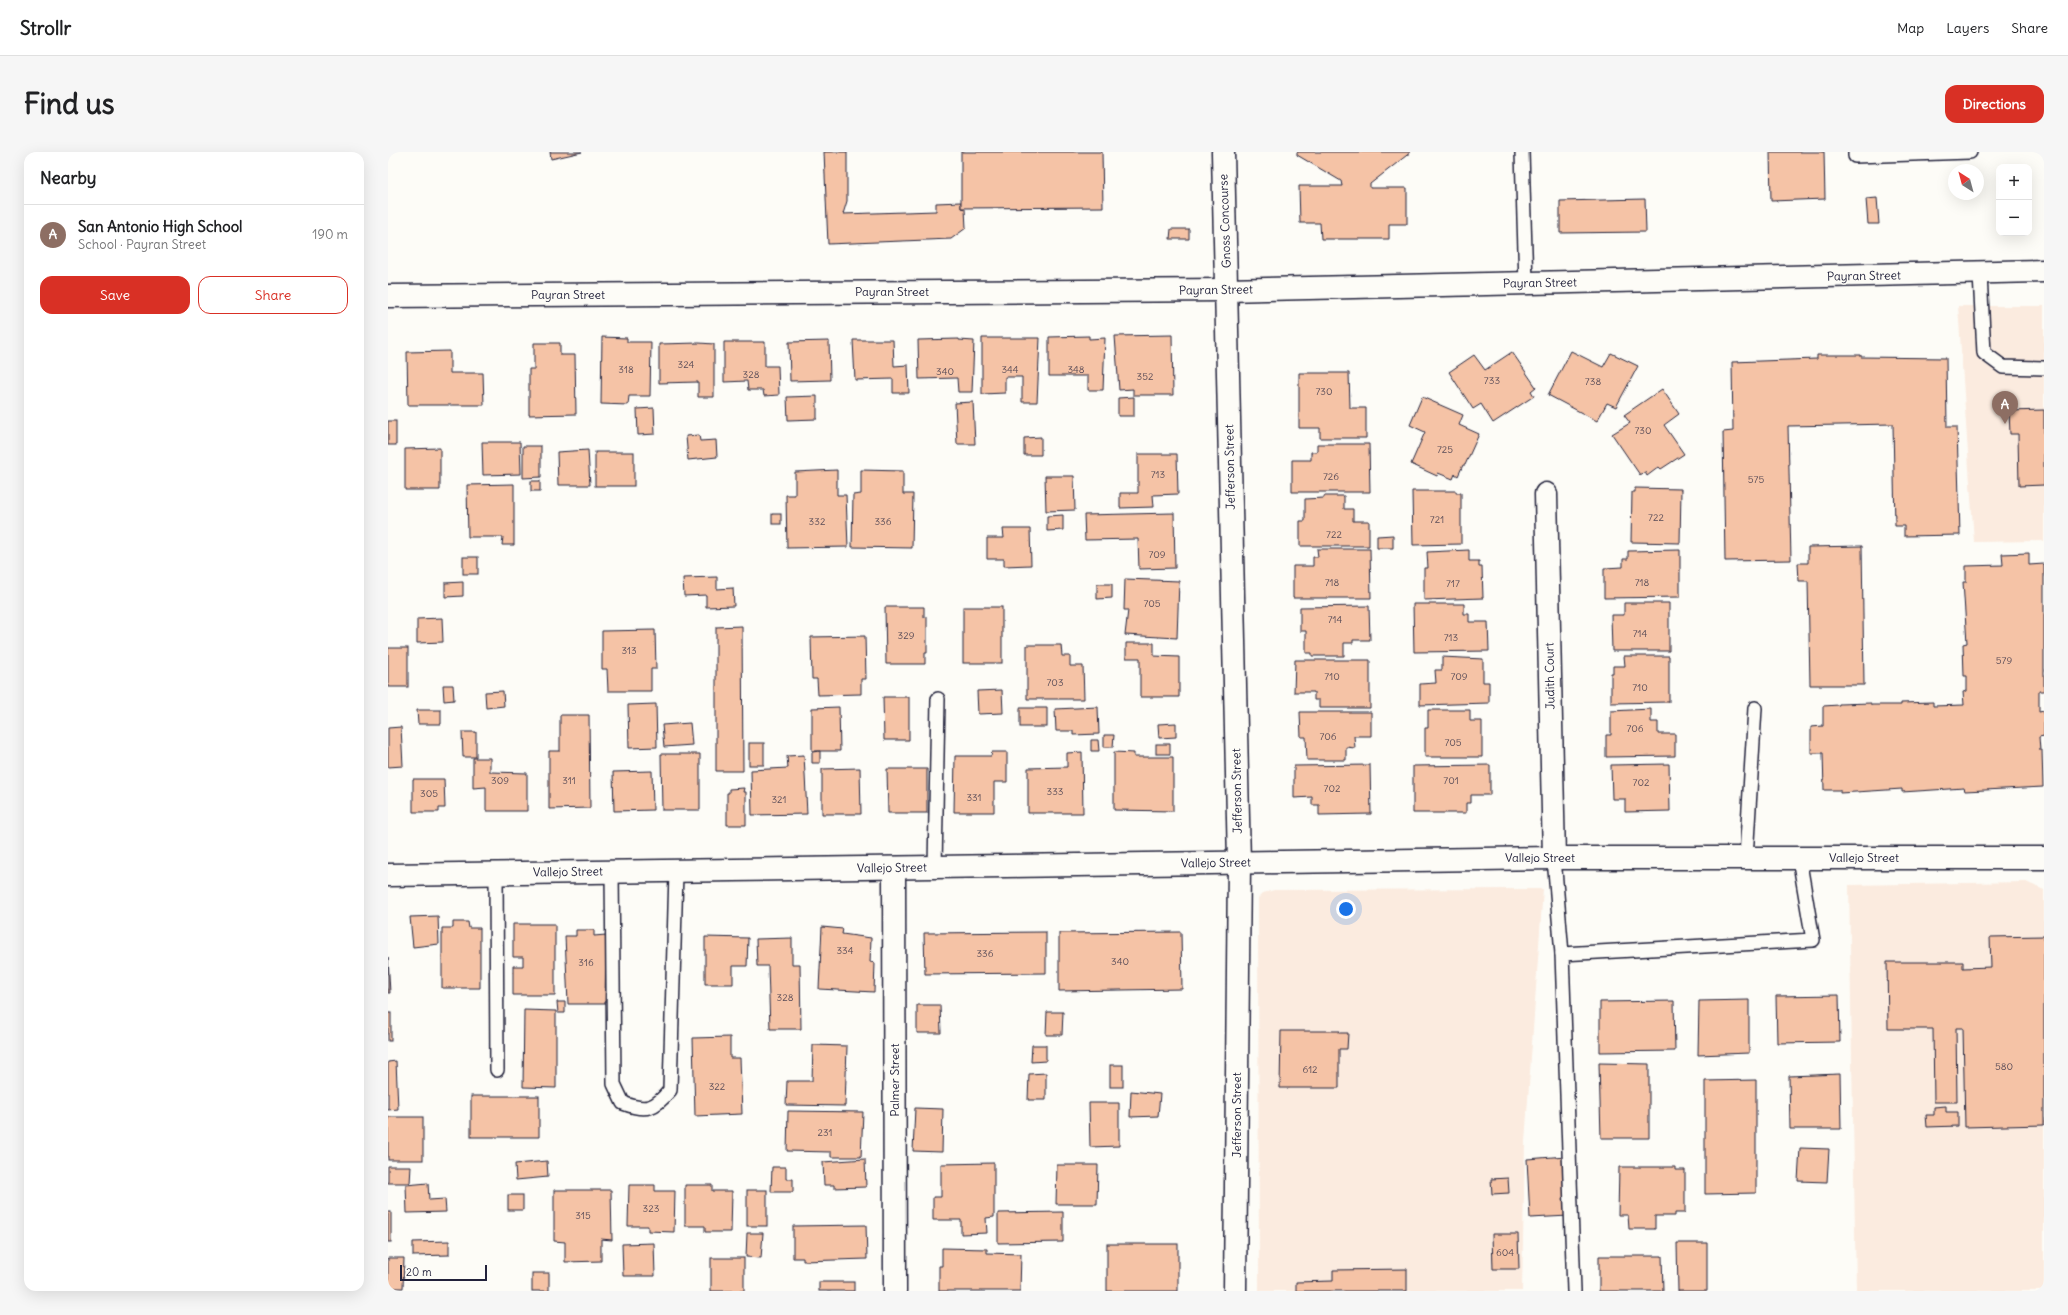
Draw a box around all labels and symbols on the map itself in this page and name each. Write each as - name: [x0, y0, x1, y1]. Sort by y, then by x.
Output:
- north arrow: [1948, 164, 1984, 200]
- street label: Gnoss Concourse: [1215, 174, 1234, 268]
- street label: Payran Street: [1827, 267, 1901, 284]
- street label: Payran Street: [1503, 274, 1577, 291]
- street label: Payran Street: [1179, 281, 1253, 298]
- street label: Payran Street: [855, 284, 929, 299]
- street label: Payran Street: [531, 287, 605, 302]
- house number: 324: [678, 358, 695, 371]
- house number: 318: [618, 363, 634, 376]
- house number: 344: [1001, 363, 1019, 376]
- house number: 348: [1067, 363, 1085, 376]
- house number: 340: [936, 365, 954, 378]
- house number: 328: [743, 368, 760, 381]
- house number: 352: [1137, 370, 1154, 383]
- house number: 733: [1484, 374, 1500, 387]
- house number: 738: [1585, 375, 1601, 388]
- house number: 730: [1315, 385, 1333, 398]
- pin: A: [1992, 391, 2018, 424]
- street label: Jefferson Street: [1221, 424, 1238, 510]
- house number: 730: [1634, 424, 1652, 437]
- house number: 725: [1437, 443, 1453, 456]
- house number: 713: [1151, 468, 1166, 481]
- house number: 726: [1323, 470, 1339, 483]
- house number: 575: [1748, 473, 1764, 486]
- house number: 722: [1648, 511, 1664, 524]
- house number: 721: [1430, 513, 1444, 526]
- house number: 332: [809, 515, 826, 528]
- house number: 336: [874, 515, 892, 528]
- house number: 722: [1326, 528, 1342, 541]
- house number: 709: [1148, 548, 1166, 561]
- house number: 718: [1325, 576, 1340, 589]
- house number: 718: [1635, 576, 1650, 589]
- house number: 717: [1446, 577, 1460, 590]
- house number: 705: [1143, 597, 1161, 610]
- house number: 714: [1328, 613, 1343, 626]
- house number: 714: [1633, 627, 1648, 640]
- house number: 329: [898, 629, 915, 642]
- house number: 713: [1444, 631, 1459, 644]
- street label: Judith Court: [1541, 642, 1558, 710]
- house number: 313: [621, 644, 637, 657]
- house number: 579: [1996, 654, 2012, 667]
- house number: 710: [1324, 670, 1340, 683]
- house number: 709: [1450, 670, 1468, 683]
- house number: 703: [1046, 676, 1064, 689]
- house number: 710: [1632, 681, 1648, 694]
- house number: 706: [1626, 722, 1644, 735]
- house number: 706: [1319, 730, 1337, 743]
- house number: 705: [1444, 736, 1462, 749]
- street label: Jefferson Street: [1228, 748, 1245, 834]
- house number: 309: [491, 774, 509, 787]
- house number: 311: [562, 774, 576, 787]
- house number: 701: [1443, 774, 1459, 787]
- house number: 702: [1633, 776, 1650, 789]
- house number: 702: [1324, 782, 1341, 795]
- house number: 333: [1046, 785, 1064, 798]
- house number: 305: [420, 787, 438, 800]
- house number: 331: [966, 791, 982, 804]
- house number: 321: [771, 793, 787, 806]
- street label: Vallejo Street: [1505, 850, 1575, 865]
- street label: Vallejo Street: [1829, 850, 1899, 865]
- street label: Vallejo Street: [1181, 854, 1251, 871]
- street label: Vallejo Street: [857, 859, 927, 876]
- street label: Vallejo Street: [533, 863, 603, 880]
- your location: [1336, 899, 1356, 919]
- house number: 334: [836, 944, 854, 957]
- house number: 336: [976, 947, 994, 960]
- house number: 340: [1111, 955, 1129, 968]
- house number: 316: [578, 956, 594, 969]
- house number: 328: [777, 991, 794, 1004]
- street label: Palmer Street: [887, 1043, 902, 1117]
- house number: 580: [1995, 1060, 2013, 1073]
- house number: 612: [1302, 1063, 1318, 1076]
- street label: Jefferson Street: [1229, 1072, 1244, 1158]
- house number: 322: [709, 1080, 726, 1093]
- house number: 231: [817, 1126, 833, 1139]
- house number: 323: [643, 1202, 660, 1215]
- house number: 315: [575, 1209, 591, 1222]
- house number: 604: [1496, 1246, 1514, 1259]
- scale bar: [400, 1263, 487, 1282]

